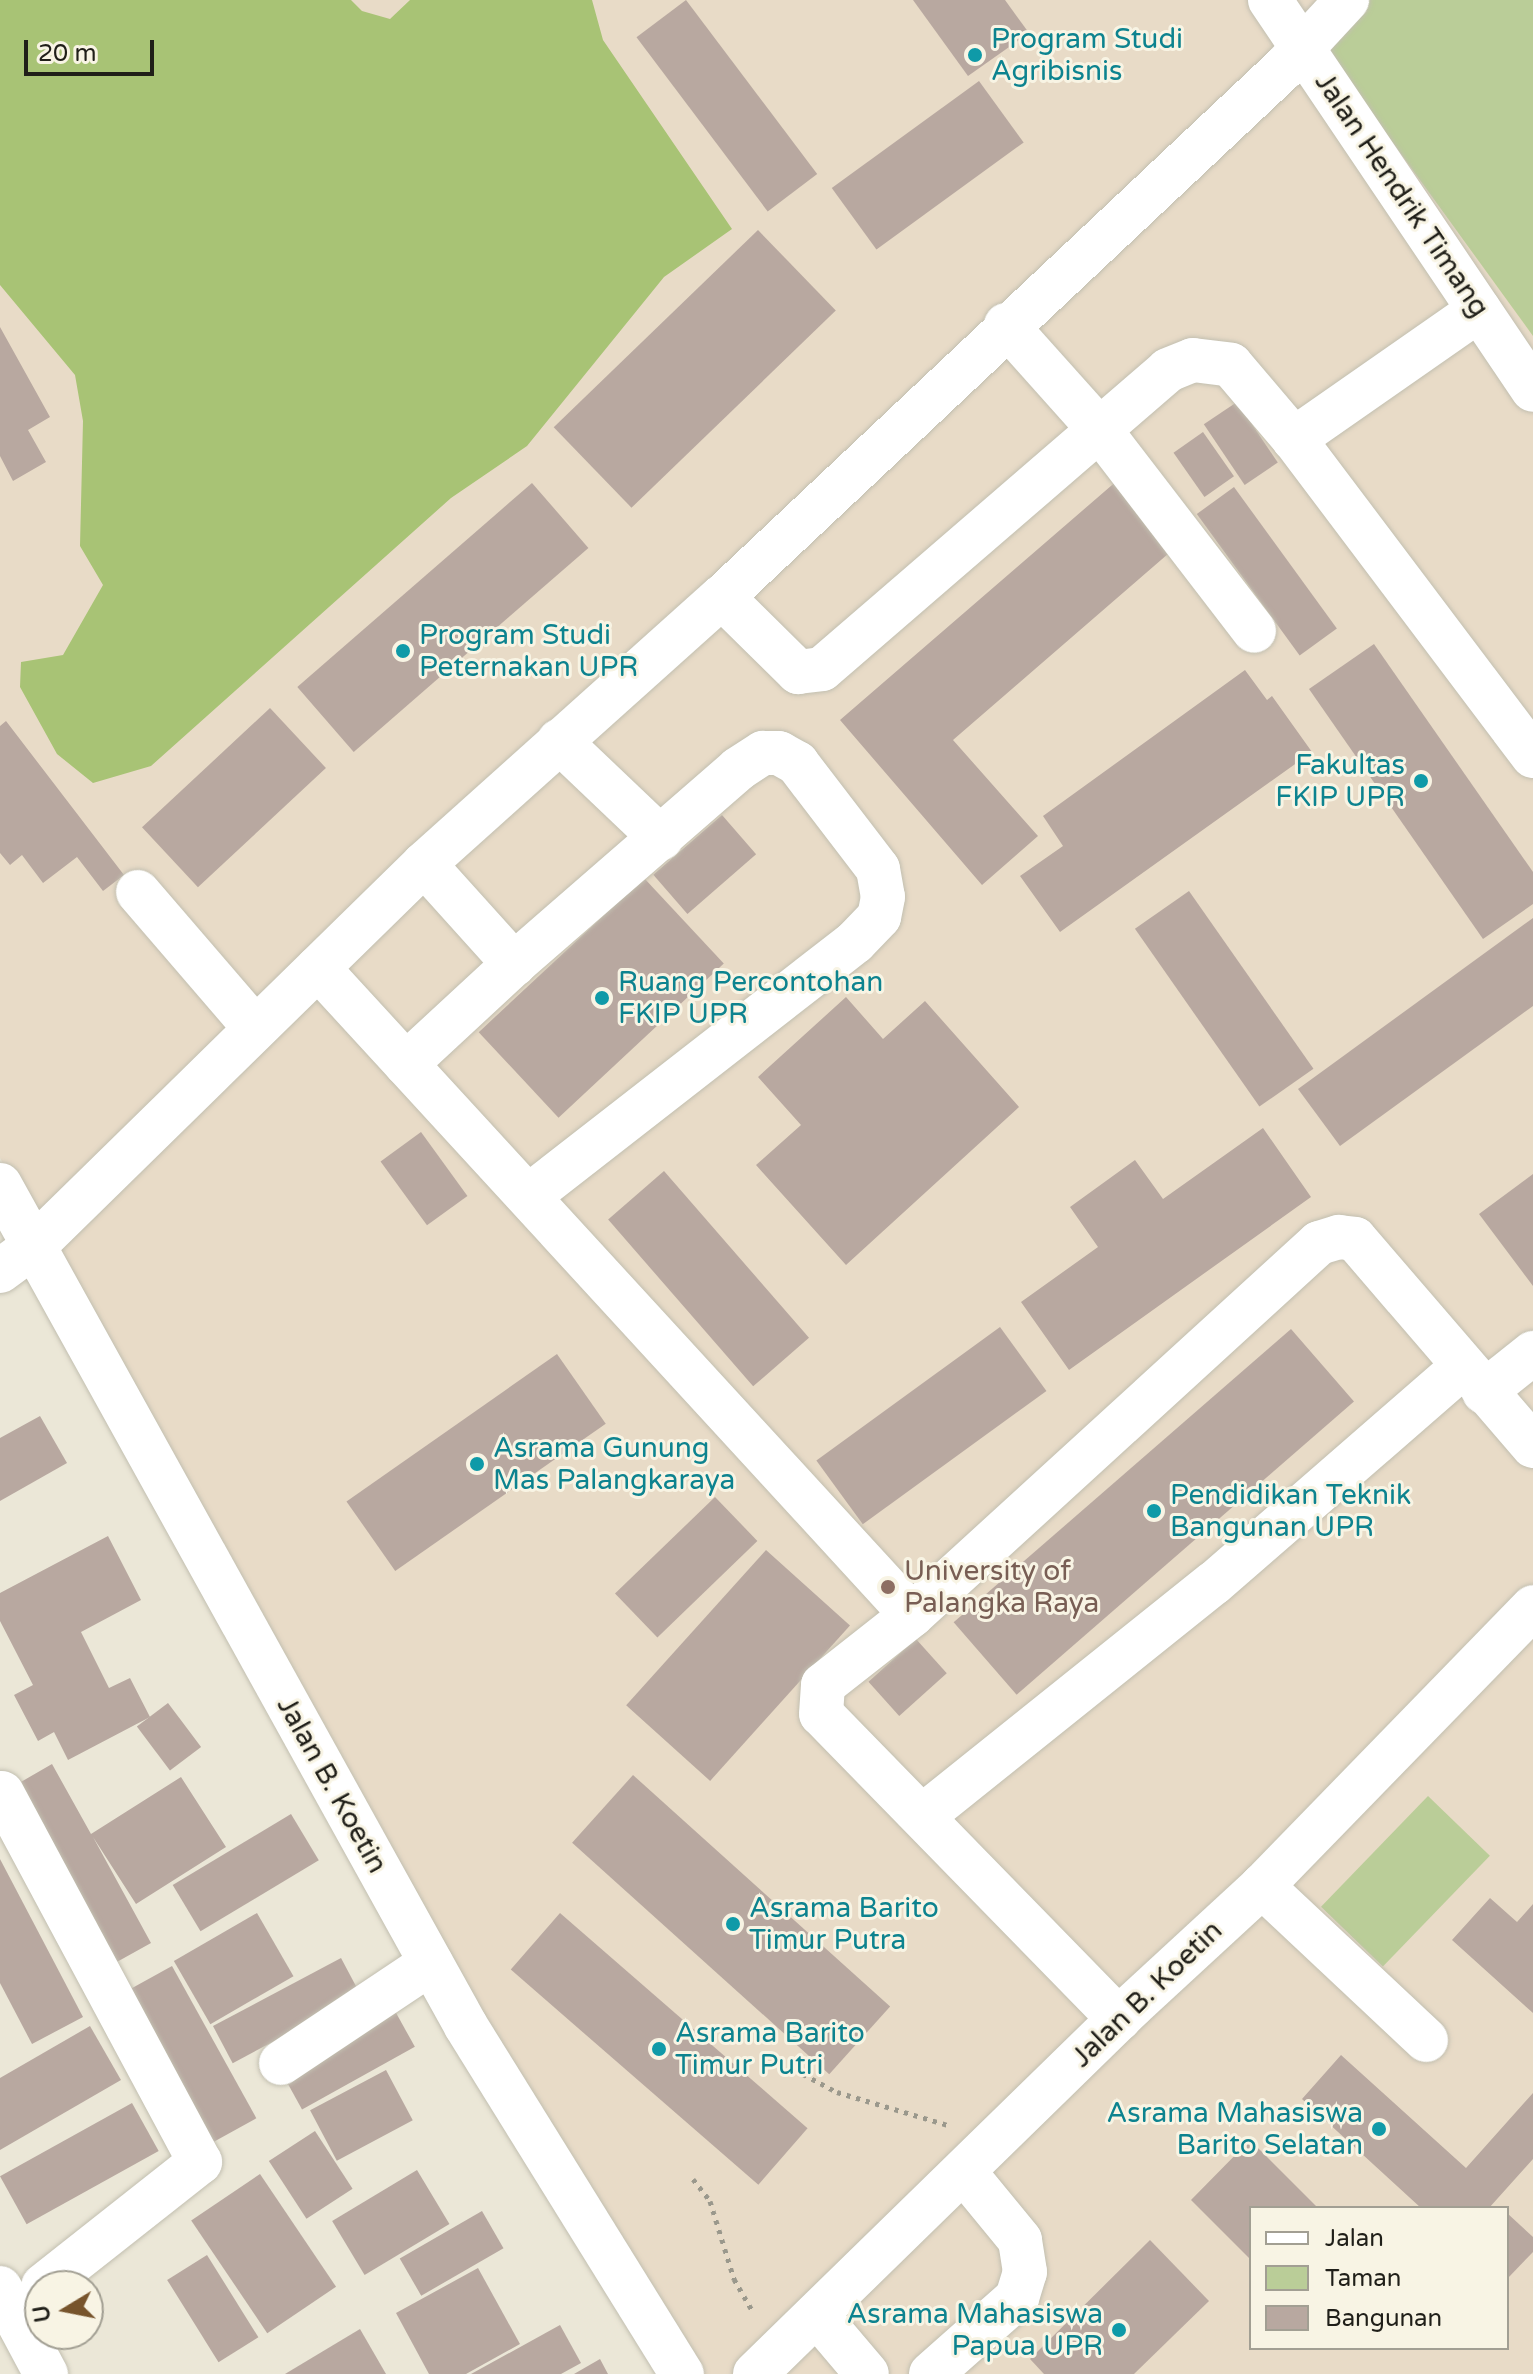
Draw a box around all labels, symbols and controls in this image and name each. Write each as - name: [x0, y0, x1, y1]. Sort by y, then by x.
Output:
- place label: Program Studi Agribisnis: [991, 22, 1183, 88]
- scale bar: [28, 24, 158, 74]
- text: 20 m: [38, 39, 96, 68]
- marker: Program Studi Agribisnis: [966, 46, 984, 64]
- street label: Jalan Hendrik Timang: [1308, 67, 1496, 323]
- place label: Program Studi Peternakan UPR: [419, 618, 638, 684]
- marker: Program Studi Peternakan UPR: [394, 642, 412, 660]
- place label: Fakultas FKIP UPR: [1275, 748, 1405, 814]
- marker: Fakultas FKIP UPR: [1412, 772, 1430, 790]
- place label: Ruang Percontohan FKIP UPR: [618, 965, 883, 1031]
- marker: Ruang Percontohan FKIP UPR: [593, 989, 611, 1007]
- place label: Asrama Gunung Mas Palangkaraya: [493, 1431, 735, 1497]
- marker: Asrama Gunung Mas Palangkaraya: [468, 1455, 486, 1473]
- place label: Pendidikan Teknik Bangunan UPR: [1170, 1478, 1411, 1544]
- marker: Pendidikan Teknik Bangunan UPR: [1145, 1502, 1163, 1520]
- place label: University of Palangka Raya: [904, 1554, 1099, 1620]
- marker: University of Palangka Raya: [879, 1578, 897, 1596]
- street label: Jalan B. Koetin: [270, 1691, 394, 1879]
- place label: Asrama Barito Timur Putra: [749, 1891, 939, 1957]
- street label: Jalan B. Koetin: [1065, 1914, 1229, 2074]
- marker: Asrama Barito Timur Putra: [724, 1915, 742, 1933]
- place label: Asrama Barito Timur Putri: [675, 2016, 865, 2082]
- marker: Asrama Barito Timur Putri: [650, 2040, 668, 2058]
- place label: Asrama Mahasiswa Barito Selatan: [1106, 2096, 1363, 2162]
- marker: Asrama Mahasiswa Barito Selatan: [1370, 2120, 1388, 2138]
- legend: [1249, 2206, 1509, 2350]
- text: Jalan: [1325, 2224, 1384, 2253]
- text: Taman: [1325, 2264, 1401, 2293]
- north arrow: [24, 2270, 104, 2350]
- place label: Asrama Mahasiswa Papua UPR: [846, 2297, 1103, 2363]
- text: U: [28, 2303, 57, 2324]
- text: Bangunan: [1325, 2304, 1442, 2333]
- marker: Asrama Mahasiswa Papua UPR: [1110, 2321, 1128, 2339]

